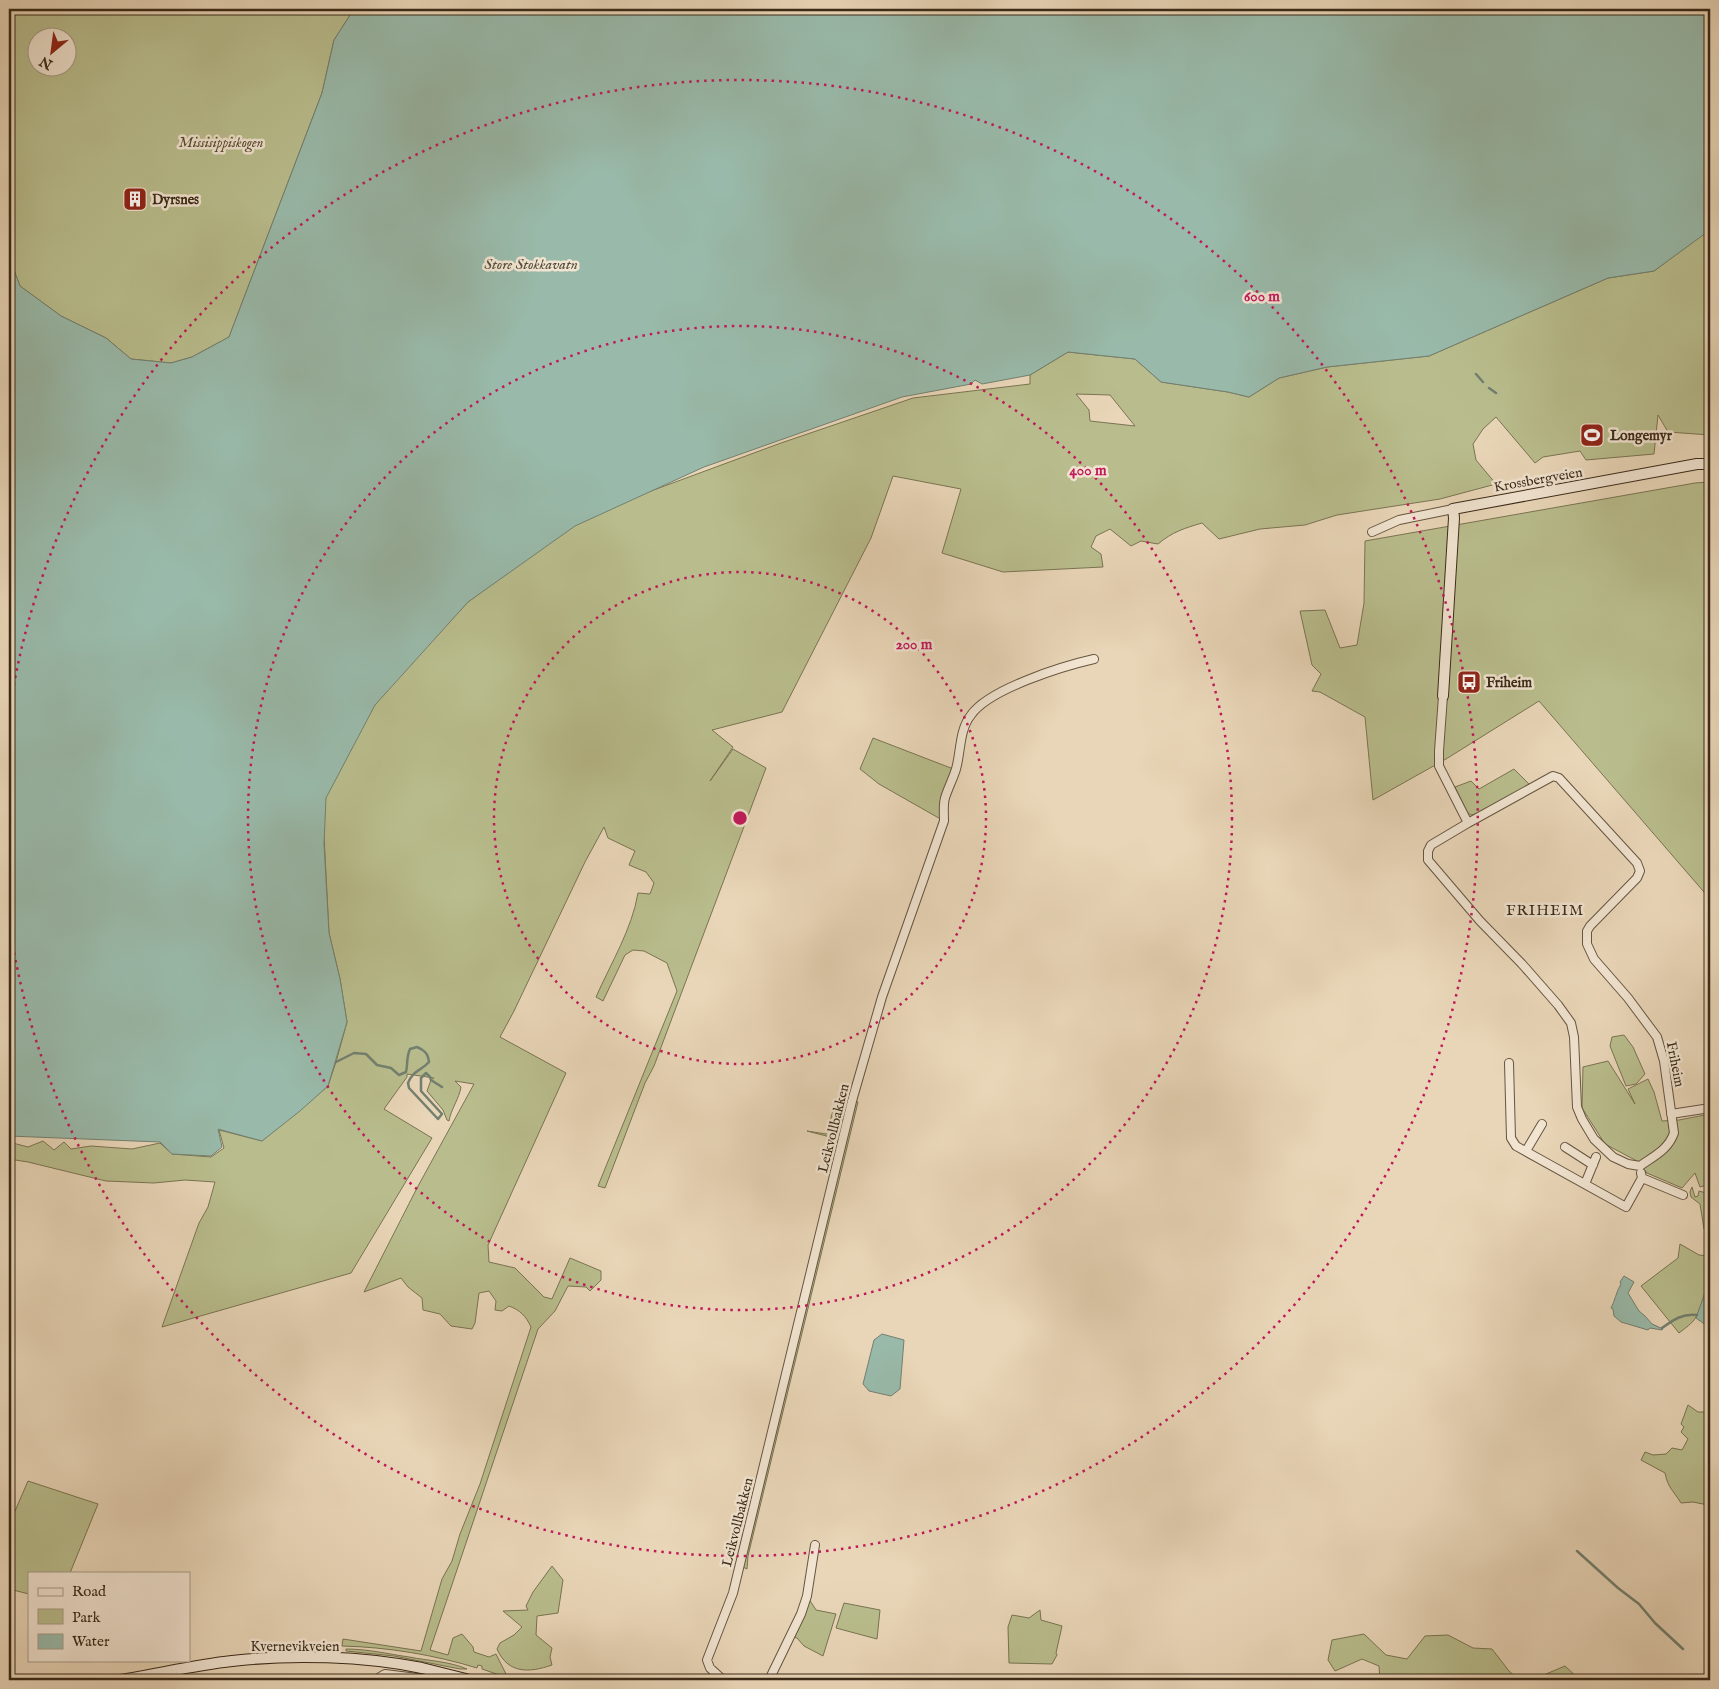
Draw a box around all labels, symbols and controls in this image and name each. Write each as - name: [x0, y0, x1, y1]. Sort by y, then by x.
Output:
- north arrow: [28, 28, 78, 78]
- text: N: [37, 52, 57, 74]
- park label: Missisippiskogen: [179, 134, 263, 153]
- building icon: Dyrsnes: [122, 186, 148, 212]
- place label: Dyrsnes: [152, 191, 199, 209]
- water label: Store Stokkavatn: [484, 255, 578, 274]
- text: 600 m: [1244, 287, 1280, 306]
- sports icon: Longemyr: [1579, 422, 1605, 448]
- place label: Longemyr: [1610, 427, 1673, 445]
- text: 400 m: [1070, 461, 1107, 480]
- street label: Krossbergveien: [1492, 463, 1584, 497]
- text: 200 m: [896, 635, 933, 654]
- bus stop icon: Friheim: [1456, 669, 1482, 695]
- place label: Friheim: [1486, 674, 1532, 692]
- centre of rings: [731, 809, 749, 827]
- district label: FRIHEIM: [1506, 901, 1584, 920]
- street label: Friheim: [1662, 1040, 1688, 1089]
- street label: Leikvollbakken: [814, 1081, 854, 1175]
- street label: Leikvollbakken: [718, 1475, 758, 1569]
- legend: [28, 1572, 190, 1662]
- text: Road: [72, 1582, 107, 1601]
- text: Park: [72, 1608, 102, 1627]
- text: Water: [72, 1632, 110, 1651]
- street label: Kvernevikveien: [251, 1638, 340, 1656]

